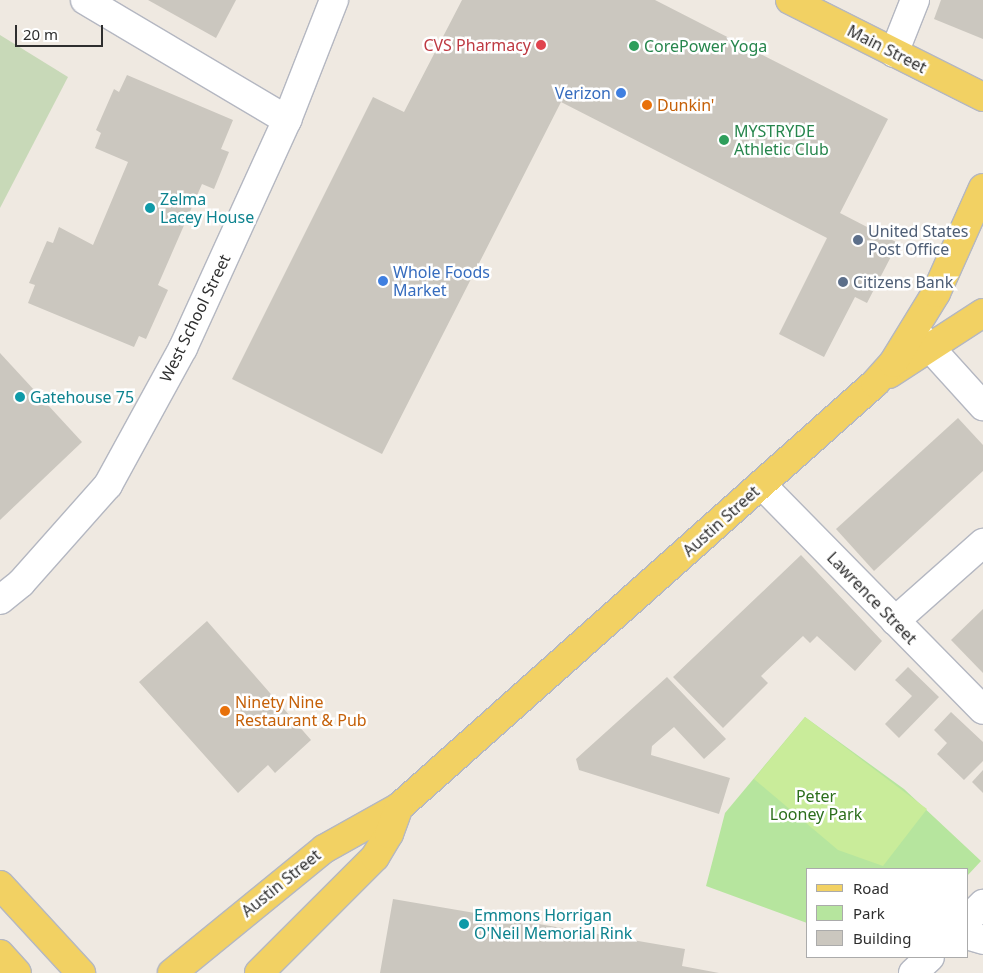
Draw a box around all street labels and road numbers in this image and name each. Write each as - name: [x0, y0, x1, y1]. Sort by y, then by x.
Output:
- street label: Main Street: [844, 21, 930, 77]
- street label: West School Street: [156, 251, 234, 385]
- street label: Austin Street: [679, 482, 763, 560]
- street label: Lawrence Street: [823, 548, 921, 648]
- street label: Austin Street: [238, 845, 324, 921]

